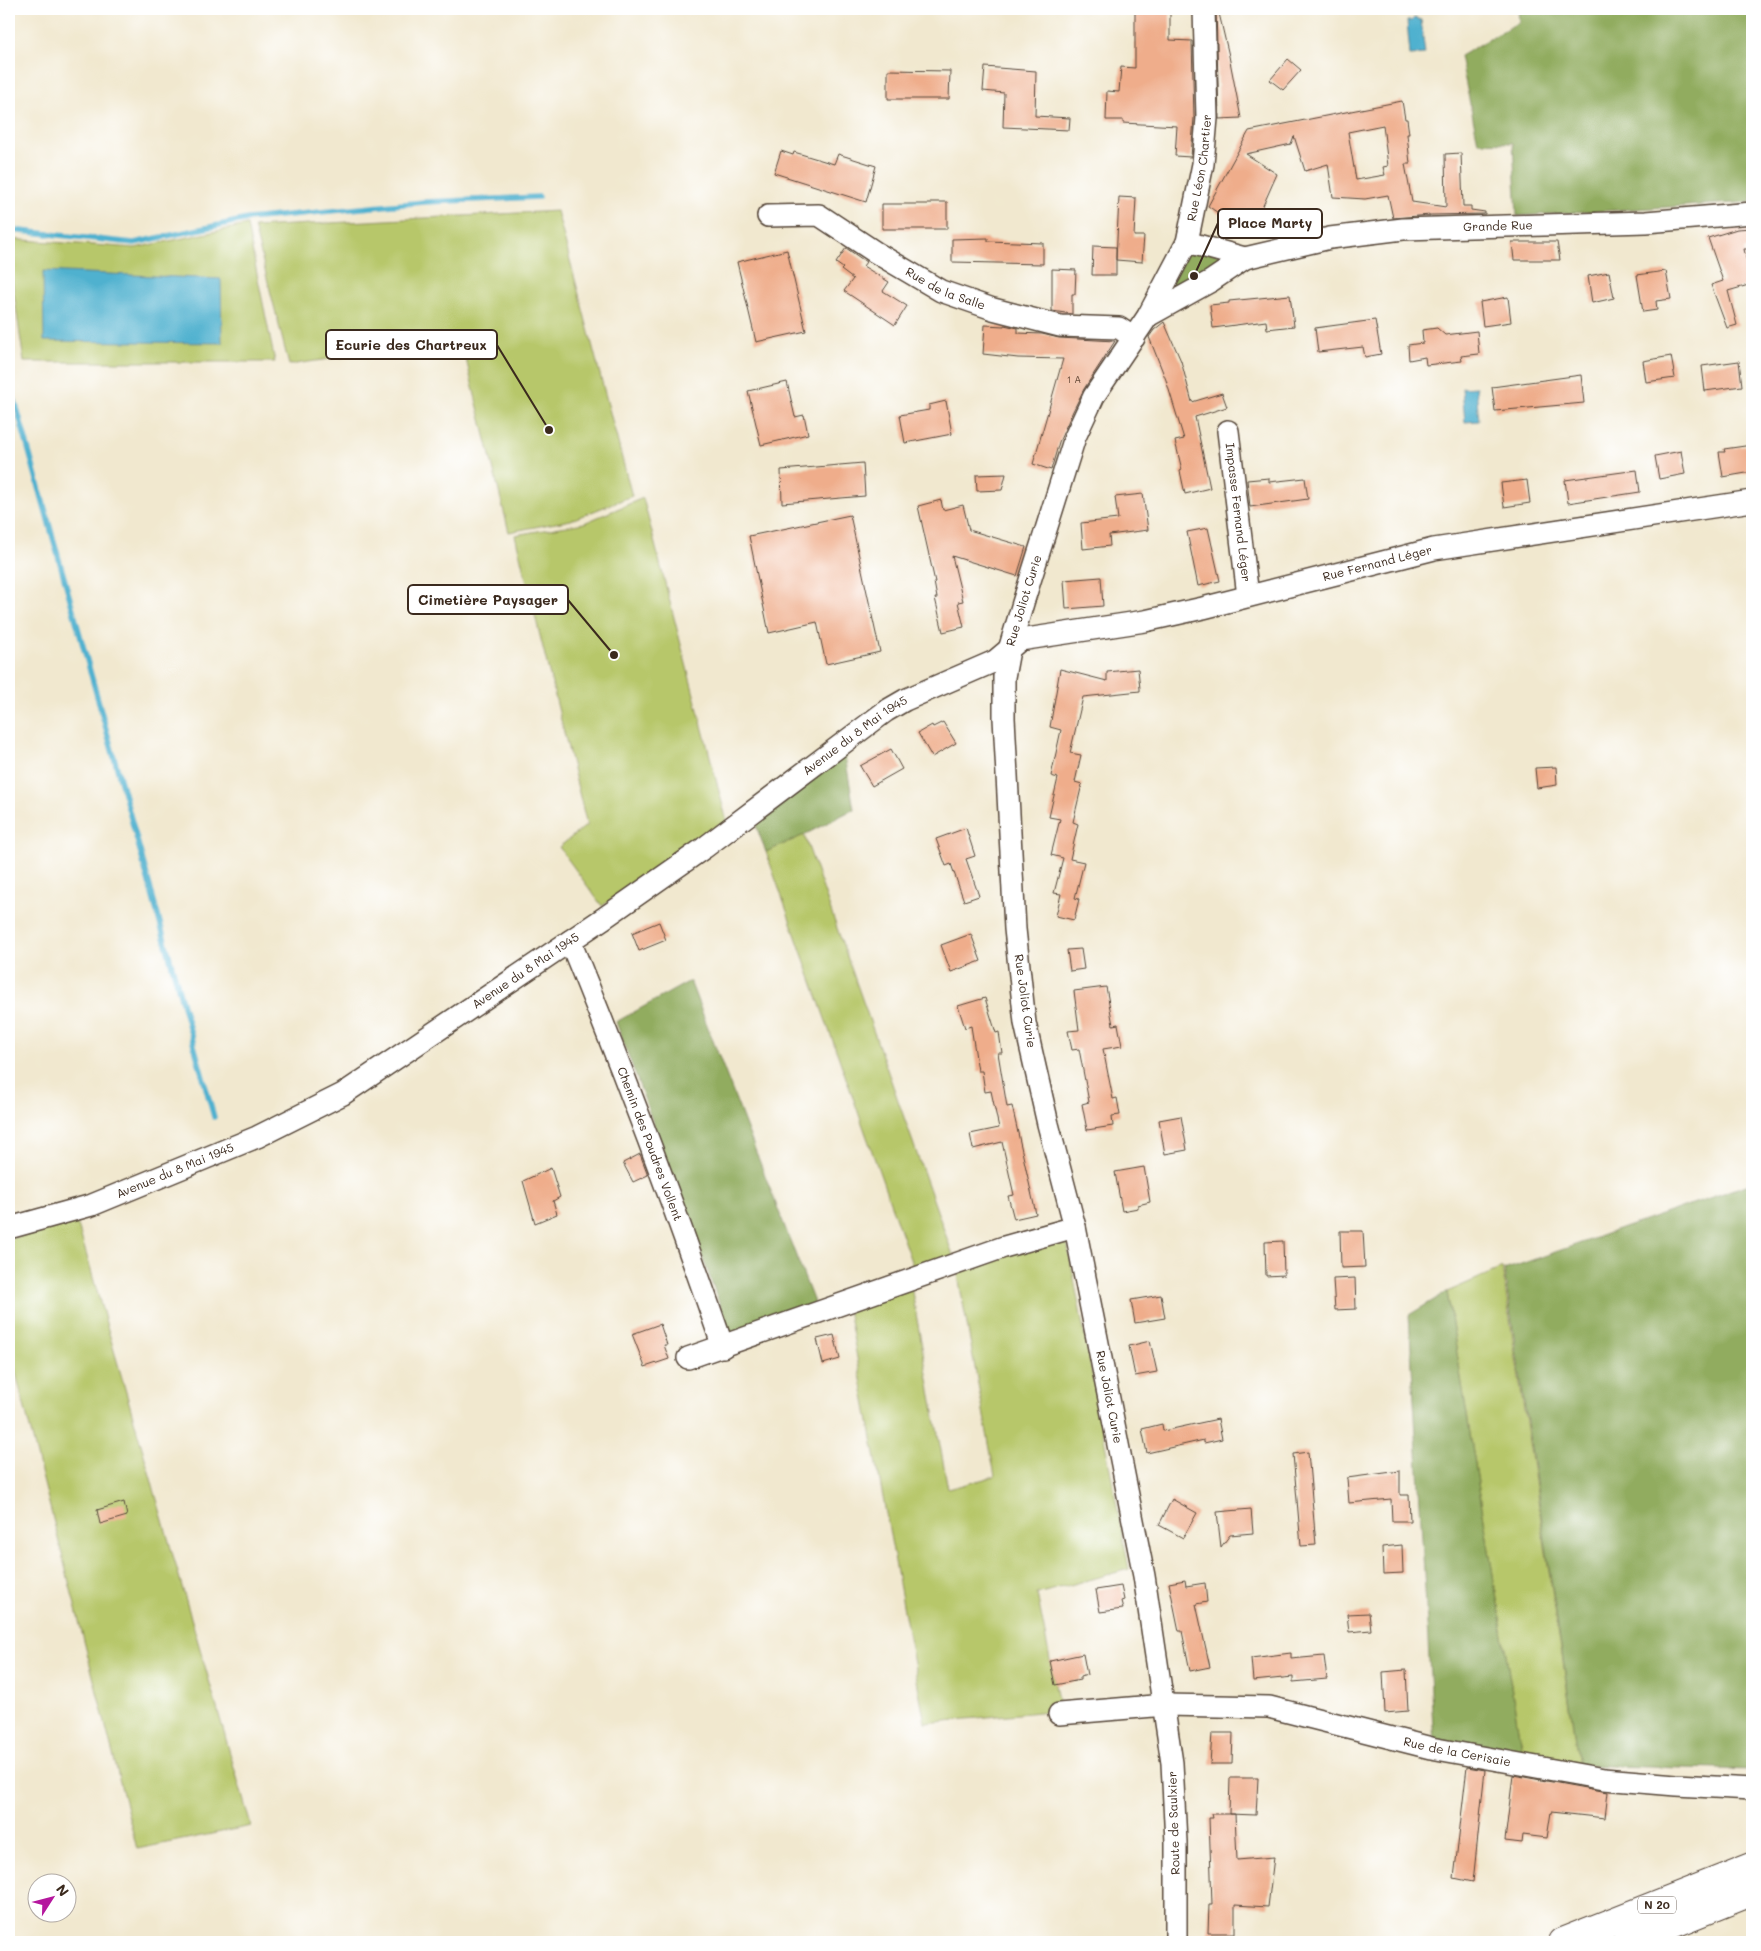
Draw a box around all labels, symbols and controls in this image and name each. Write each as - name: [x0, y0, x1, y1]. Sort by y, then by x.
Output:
- street label: Rue Léon Chartier: [1182, 114, 1214, 223]
- callout: Place Marty: [1218, 209, 1322, 238]
- text: Place Marty: [1228, 213, 1313, 232]
- street label: Grande Rue: [1463, 216, 1533, 234]
- street label: Rue de la Salle: [903, 263, 988, 313]
- callout: Ecurie des Chartreux: [326, 330, 497, 359]
- text: Ecurie des Chartreux: [335, 335, 487, 354]
- house number: 1 A: [1067, 372, 1081, 386]
- street label: Impasse Fernand Léger: [1223, 442, 1255, 583]
- street label: Rue Fernand Léger: [1321, 541, 1434, 584]
- street label: Rue Joliot Curie: [1002, 553, 1045, 648]
- callout: Cimetière Paysager: [408, 585, 568, 614]
- text: Cimetière Paysager: [418, 590, 558, 609]
- street label: Avenue du 8 Mai 1945: [799, 691, 910, 778]
- street label: Avenue du 8 Mai 1945: [468, 928, 582, 1012]
- street label: Rue Joliot Curie: [1011, 953, 1040, 1049]
- street label: Chemin des Poudres Vollent: [614, 1064, 687, 1223]
- street label: Avenue du 8 Mai 1945: [114, 1138, 236, 1201]
- street label: Rue Joliot Curie: [1093, 1349, 1127, 1445]
- street label: Rue de la Cerisaie: [1402, 1732, 1512, 1769]
- street label: Route de Saulxier: [1163, 1771, 1183, 1875]
- north arrow: [28, 1874, 78, 1924]
- text: N: [52, 1880, 74, 1900]
- road number: N 20: [1638, 1896, 1676, 1914]

